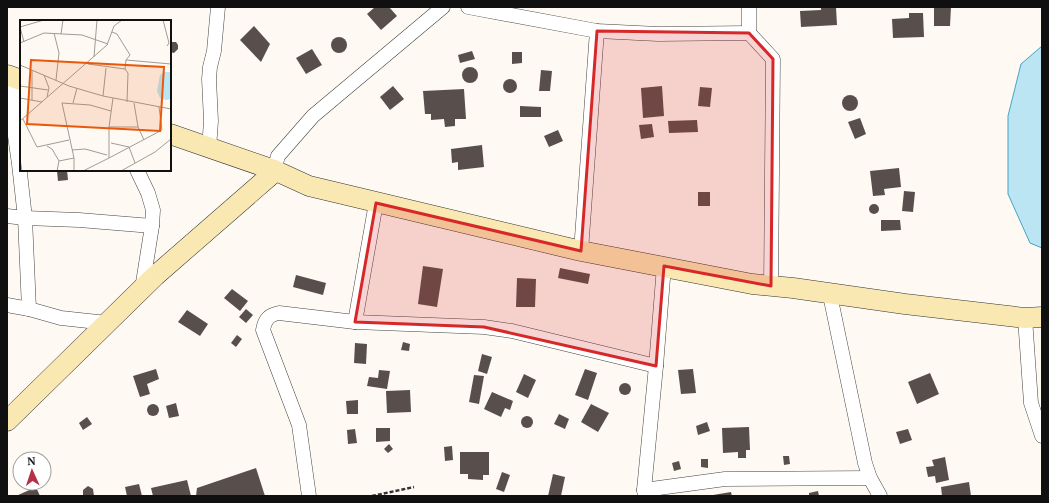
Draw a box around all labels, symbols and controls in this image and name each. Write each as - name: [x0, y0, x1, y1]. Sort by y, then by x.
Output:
- inset map: [20, 20, 171, 171]
- north arrow: [12, 451, 52, 491]
- text: N: [27, 454, 37, 468]

